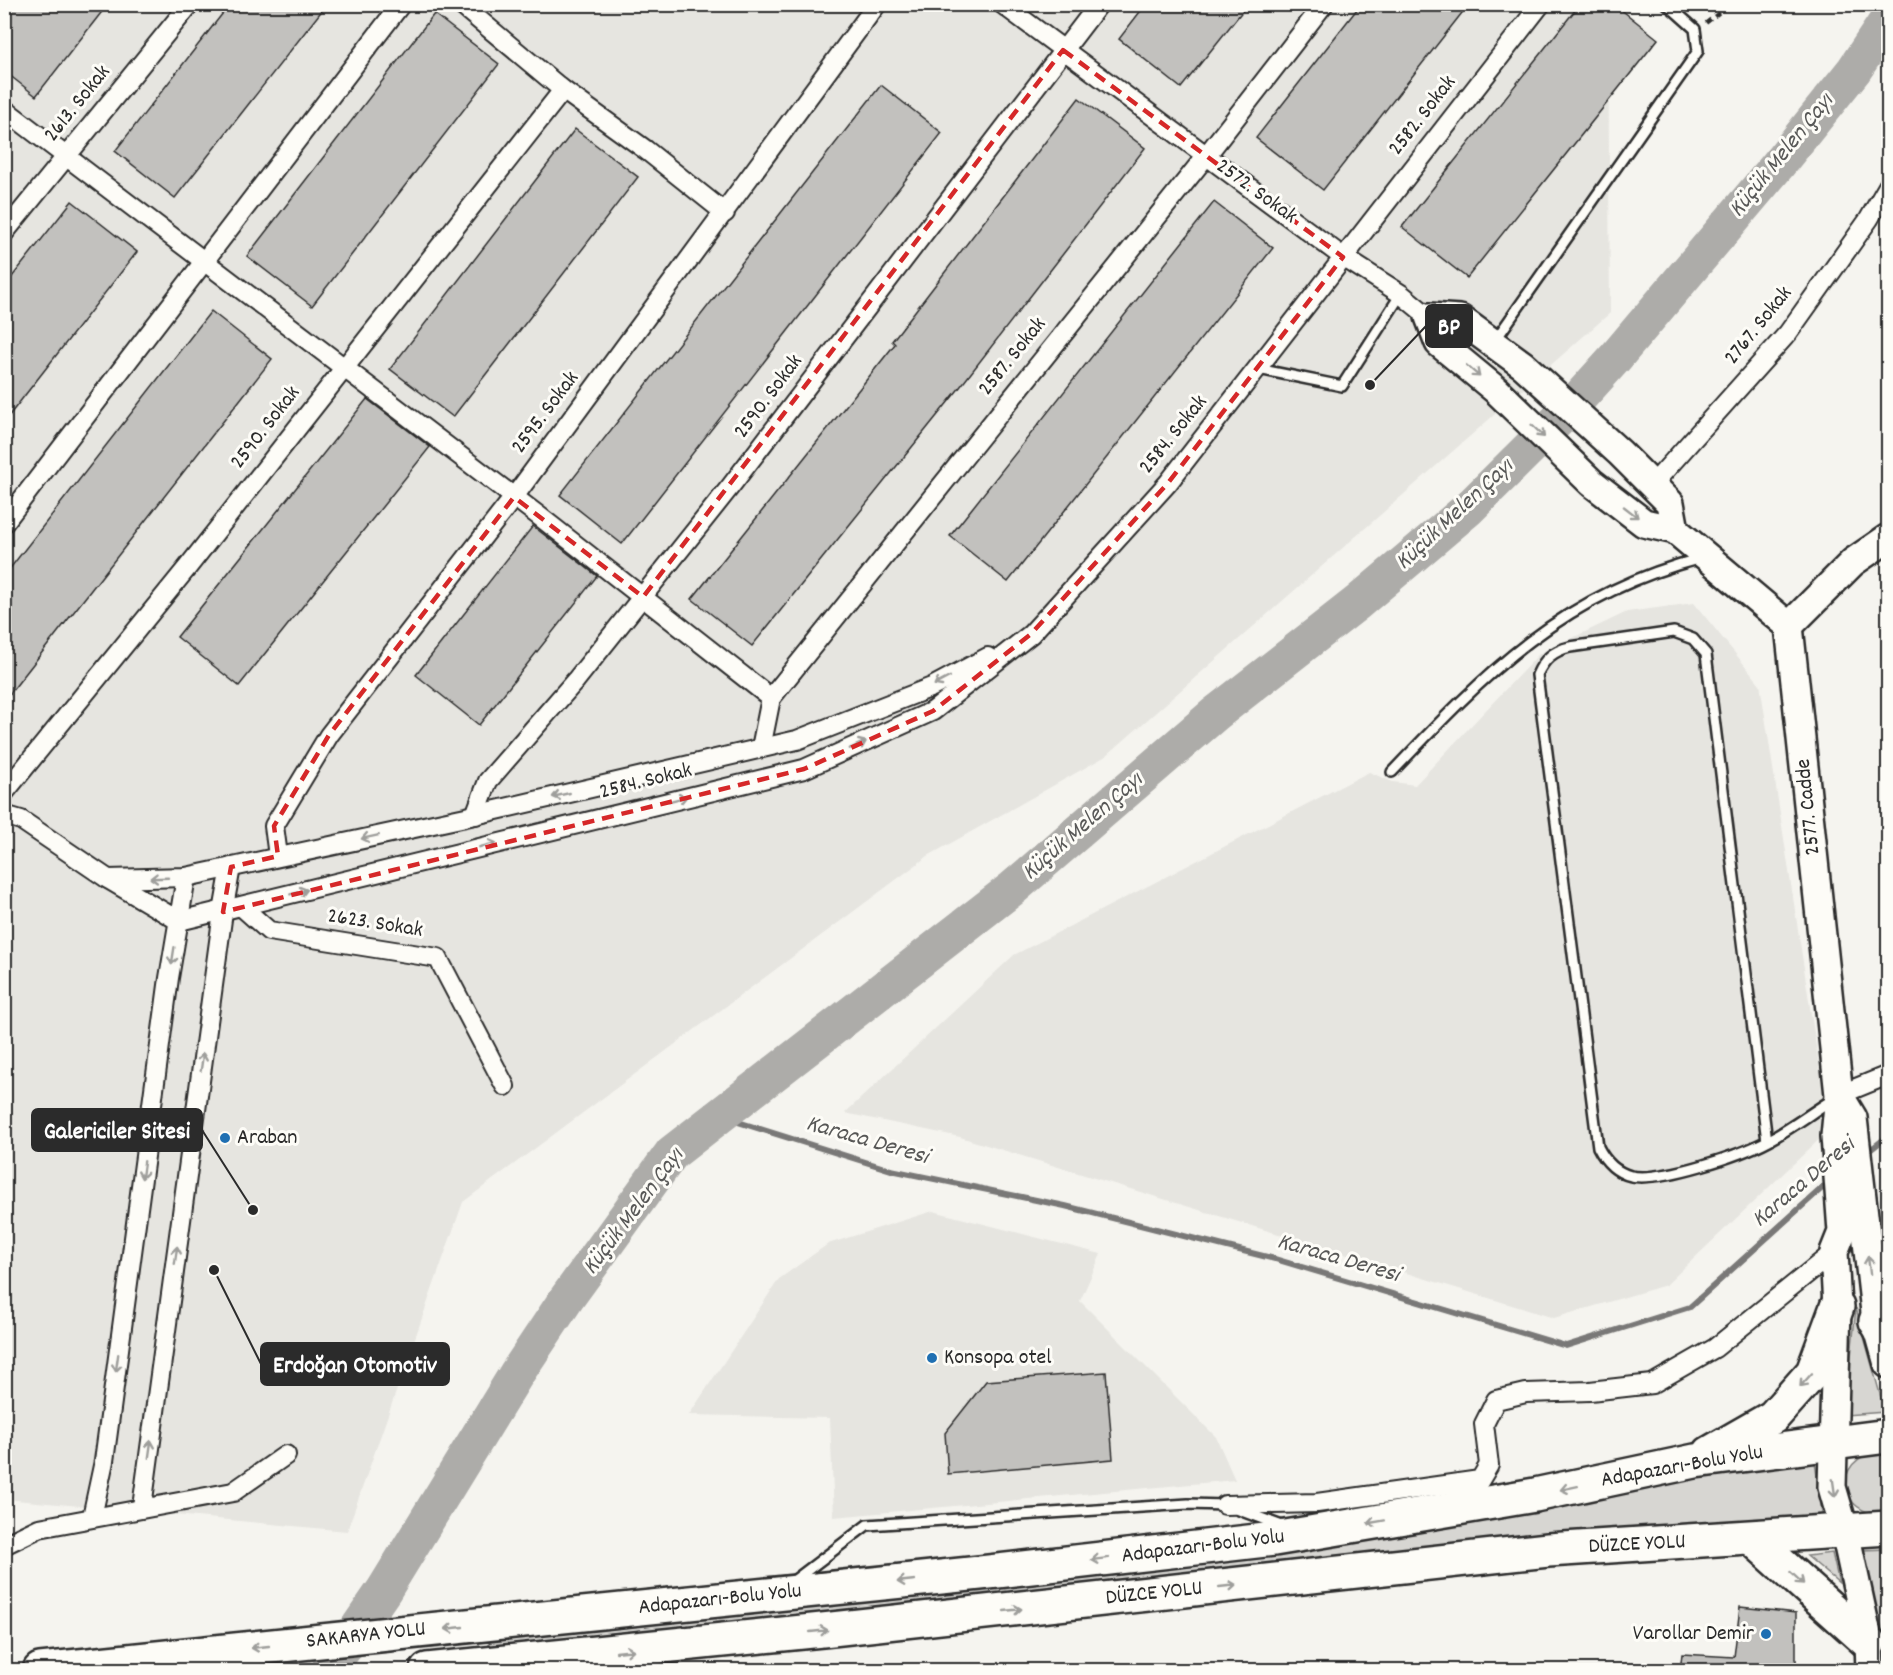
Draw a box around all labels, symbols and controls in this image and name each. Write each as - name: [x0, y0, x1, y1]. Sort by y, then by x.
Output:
- street label: 2613. Sokak: [37, 59, 119, 149]
- street label: 2582. Sokak: [1382, 69, 1464, 163]
- water label: Küçük Melen Çayı: [1721, 85, 1844, 225]
- street label: 2572. Sokak: [1209, 152, 1303, 232]
- street label: 2767. Sokak: [1717, 280, 1801, 372]
- callout: BP: [1426, 305, 1472, 347]
- street label: 2587. Sokak: [972, 311, 1054, 403]
- text: BP: [1438, 312, 1460, 346]
- street label: 2590. Sokak: [727, 348, 811, 446]
- one-way arrow: [1465, 364, 1480, 378]
- street label: 2595. Sokak: [505, 365, 587, 461]
- street label: 2590. Sokak: [223, 380, 309, 476]
- street label: 2584. Sokak: [1132, 389, 1216, 481]
- one-way arrow: [1530, 424, 1545, 438]
- water label: Küçük Melen Çayı: [1388, 450, 1523, 579]
- one-way arrow: [1622, 506, 1638, 519]
- one-way arrow: [934, 675, 951, 687]
- one-way arrow: [848, 738, 866, 750]
- street label: 2584. Sokak: [597, 756, 695, 808]
- street label: 2577. Cadde: [1789, 757, 1829, 857]
- water label: Küçük Melen Çayı: [1015, 764, 1152, 889]
- one-way arrow: [552, 790, 571, 802]
- one-way arrow: [668, 793, 687, 805]
- one-way arrow: [361, 832, 381, 843]
- one-way arrow: [478, 838, 497, 850]
- one-way arrow: [149, 872, 169, 884]
- one-way arrow: [289, 885, 308, 897]
- street label: 2623. Sokak: [325, 901, 425, 947]
- one-way arrow: [167, 945, 178, 965]
- one-way arrow: [197, 1053, 208, 1073]
- water label: Karaca Deresi: [802, 1107, 936, 1176]
- callout: Galericiler Sitesi: [32, 1109, 202, 1151]
- text: Galericiler Sitesi: [44, 1116, 191, 1150]
- place label: Araban: [237, 1123, 298, 1154]
- water label: Karaca Deresi: [1745, 1127, 1866, 1236]
- marker: Araban: [218, 1131, 232, 1145]
- water label: Küçük Melen Çayı: [575, 1140, 694, 1282]
- one-way arrow: [138, 1159, 149, 1179]
- water label: Karaca Deresi: [1273, 1225, 1407, 1294]
- one-way arrow: [171, 1246, 182, 1266]
- one-way arrow: [1863, 1256, 1874, 1276]
- callout: Erdoğan Otomotiv: [261, 1343, 449, 1385]
- place label: Konsopa otel: [944, 1343, 1052, 1374]
- text: Erdoğan Otomotiv: [273, 1350, 438, 1384]
- marker: Konsopa otel: [925, 1351, 939, 1365]
- one-way arrow: [111, 1353, 122, 1372]
- one-way arrow: [1799, 1372, 1813, 1387]
- street label: Adapazarı-Bolu Yolu: [1599, 1437, 1765, 1497]
- one-way arrow: [145, 1439, 156, 1459]
- one-way arrow: [1828, 1478, 1839, 1497]
- one-way arrow: [1559, 1483, 1579, 1494]
- one-way arrow: [1367, 1517, 1387, 1528]
- street label: Adapazarı-Bolu Yolu: [1120, 1522, 1286, 1572]
- street label: DÜZCE YOLU: [1588, 1527, 1686, 1563]
- one-way arrow: [1091, 1554, 1111, 1565]
- one-way arrow: [1789, 1571, 1804, 1585]
- street label: DÜZCE YOLU: [1104, 1574, 1204, 1614]
- street label: Adapazarı-Bolu Yolu: [637, 1576, 803, 1624]
- one-way arrow: [897, 1576, 917, 1587]
- one-way arrow: [1217, 1580, 1237, 1591]
- one-way arrow: [1002, 1604, 1022, 1615]
- street label: SAKARYA YOLU: [305, 1614, 427, 1658]
- place label: Varollar Demir: [1633, 1619, 1755, 1650]
- one-way arrow: [445, 1623, 465, 1634]
- one-way arrow: [808, 1625, 828, 1636]
- marker: Varollar Demir: [1759, 1627, 1773, 1641]
- one-way arrow: [251, 1642, 270, 1653]
- one-way arrow: [615, 1645, 634, 1656]

